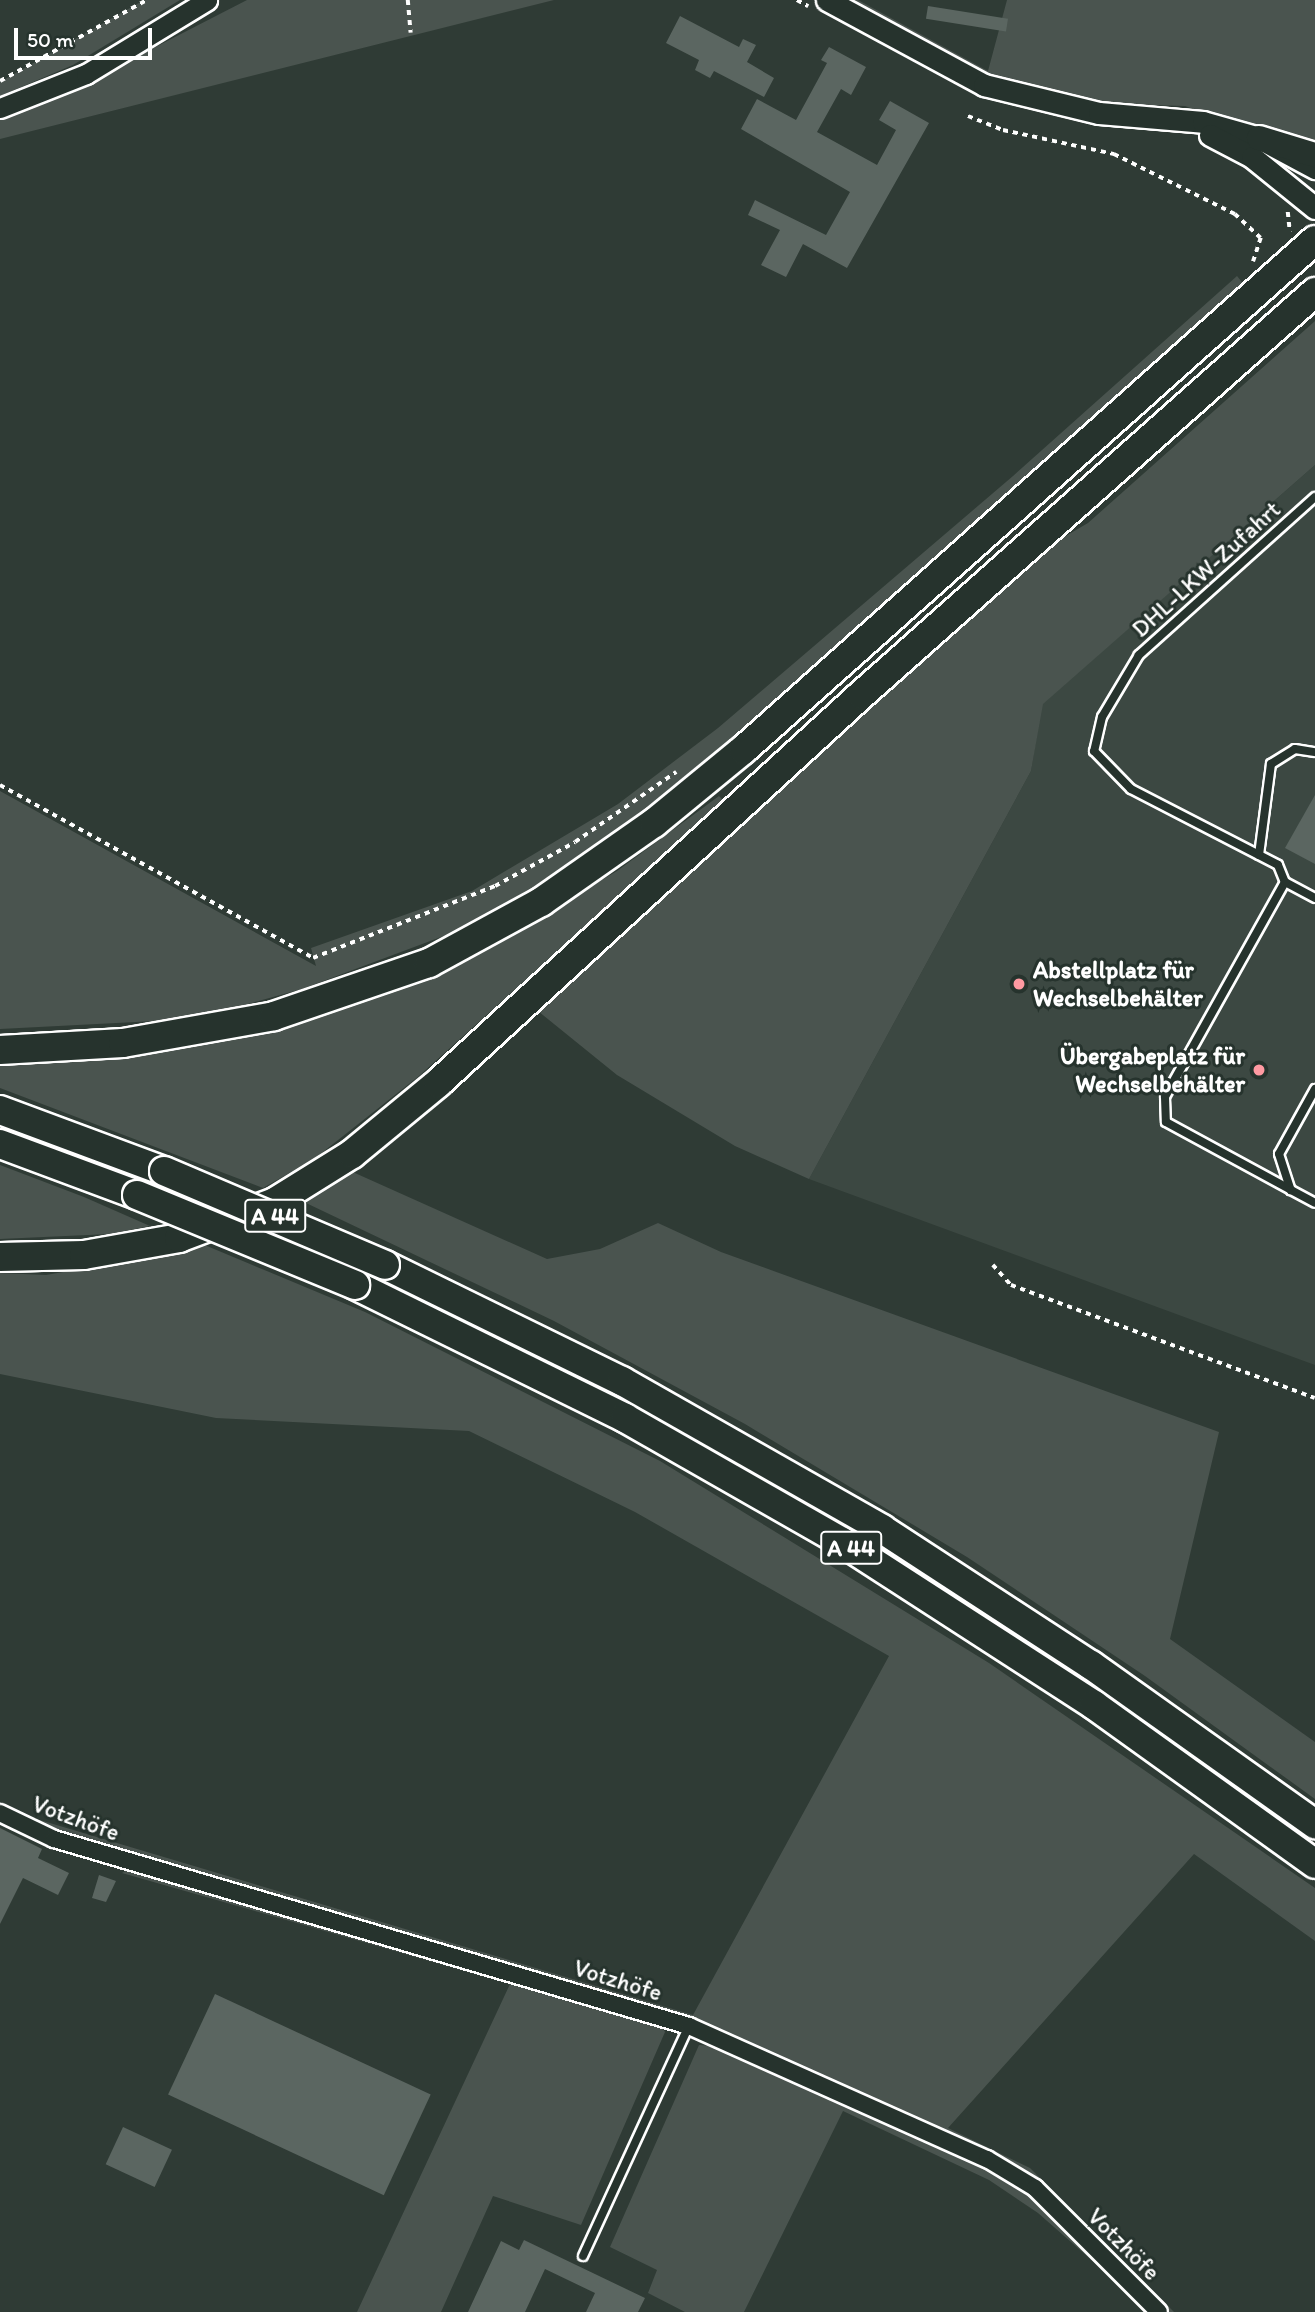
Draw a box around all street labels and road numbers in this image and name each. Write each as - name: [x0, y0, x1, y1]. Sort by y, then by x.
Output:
- street label: DHL-LKW-Zufahrt: [1126, 495, 1286, 643]
- road number: A 44: [244, 1196, 306, 1236]
- road number: A 44: [820, 1528, 882, 1568]
- street label: Votzhöfe: [28, 1789, 124, 1847]
- street label: Votzhöfe: [570, 1953, 666, 2007]
- street label: Votzhöfe: [1082, 2202, 1166, 2286]

